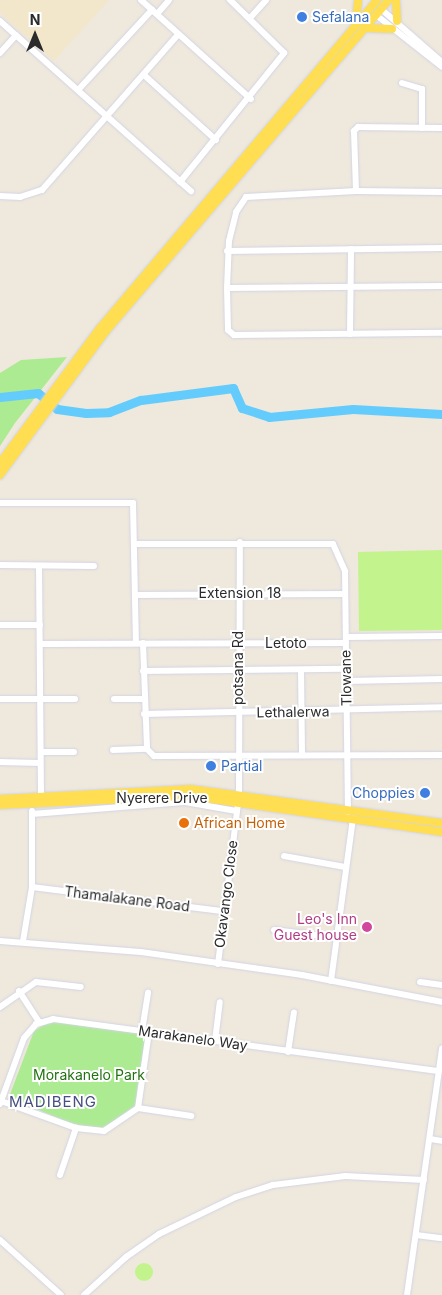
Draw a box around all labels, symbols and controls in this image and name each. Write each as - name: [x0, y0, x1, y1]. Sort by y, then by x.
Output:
- place label: Sefalana: [312, 9, 369, 25]
- north arrow: [10, 10, 60, 60]
- text: N: [30, 11, 40, 28]
- marker: Sefalana: [296, 11, 308, 23]
- street label: Extension 18: [199, 585, 281, 601]
- street label: potsana Rd: [230, 631, 246, 705]
- street label: Letoto: [265, 635, 307, 651]
- street label: Tlowane: [337, 650, 355, 706]
- street label: Lethalerwa: [256, 703, 330, 721]
- place label: Partial: [221, 758, 263, 774]
- marker: Partial: [205, 760, 217, 772]
- place label: Choppies: [352, 785, 415, 801]
- marker: Choppies: [419, 787, 431, 799]
- street label: Nyerere Drive: [116, 790, 208, 806]
- place label: African Home: [194, 815, 285, 831]
- marker: African Home: [178, 817, 190, 829]
- street label: Okavango Close: [211, 839, 241, 949]
- street label: Thamalakane Road: [63, 883, 191, 915]
- place label: Leo's Inn Guest house: [274, 911, 357, 944]
- marker: Leo's Inn Guest house: [361, 921, 373, 933]
- street label: Marakanelo Way: [137, 1022, 249, 1054]
- park label: Morakanelo Park: [33, 1067, 145, 1083]
- district label: MADIBENG: [8, 1093, 98, 1111]

